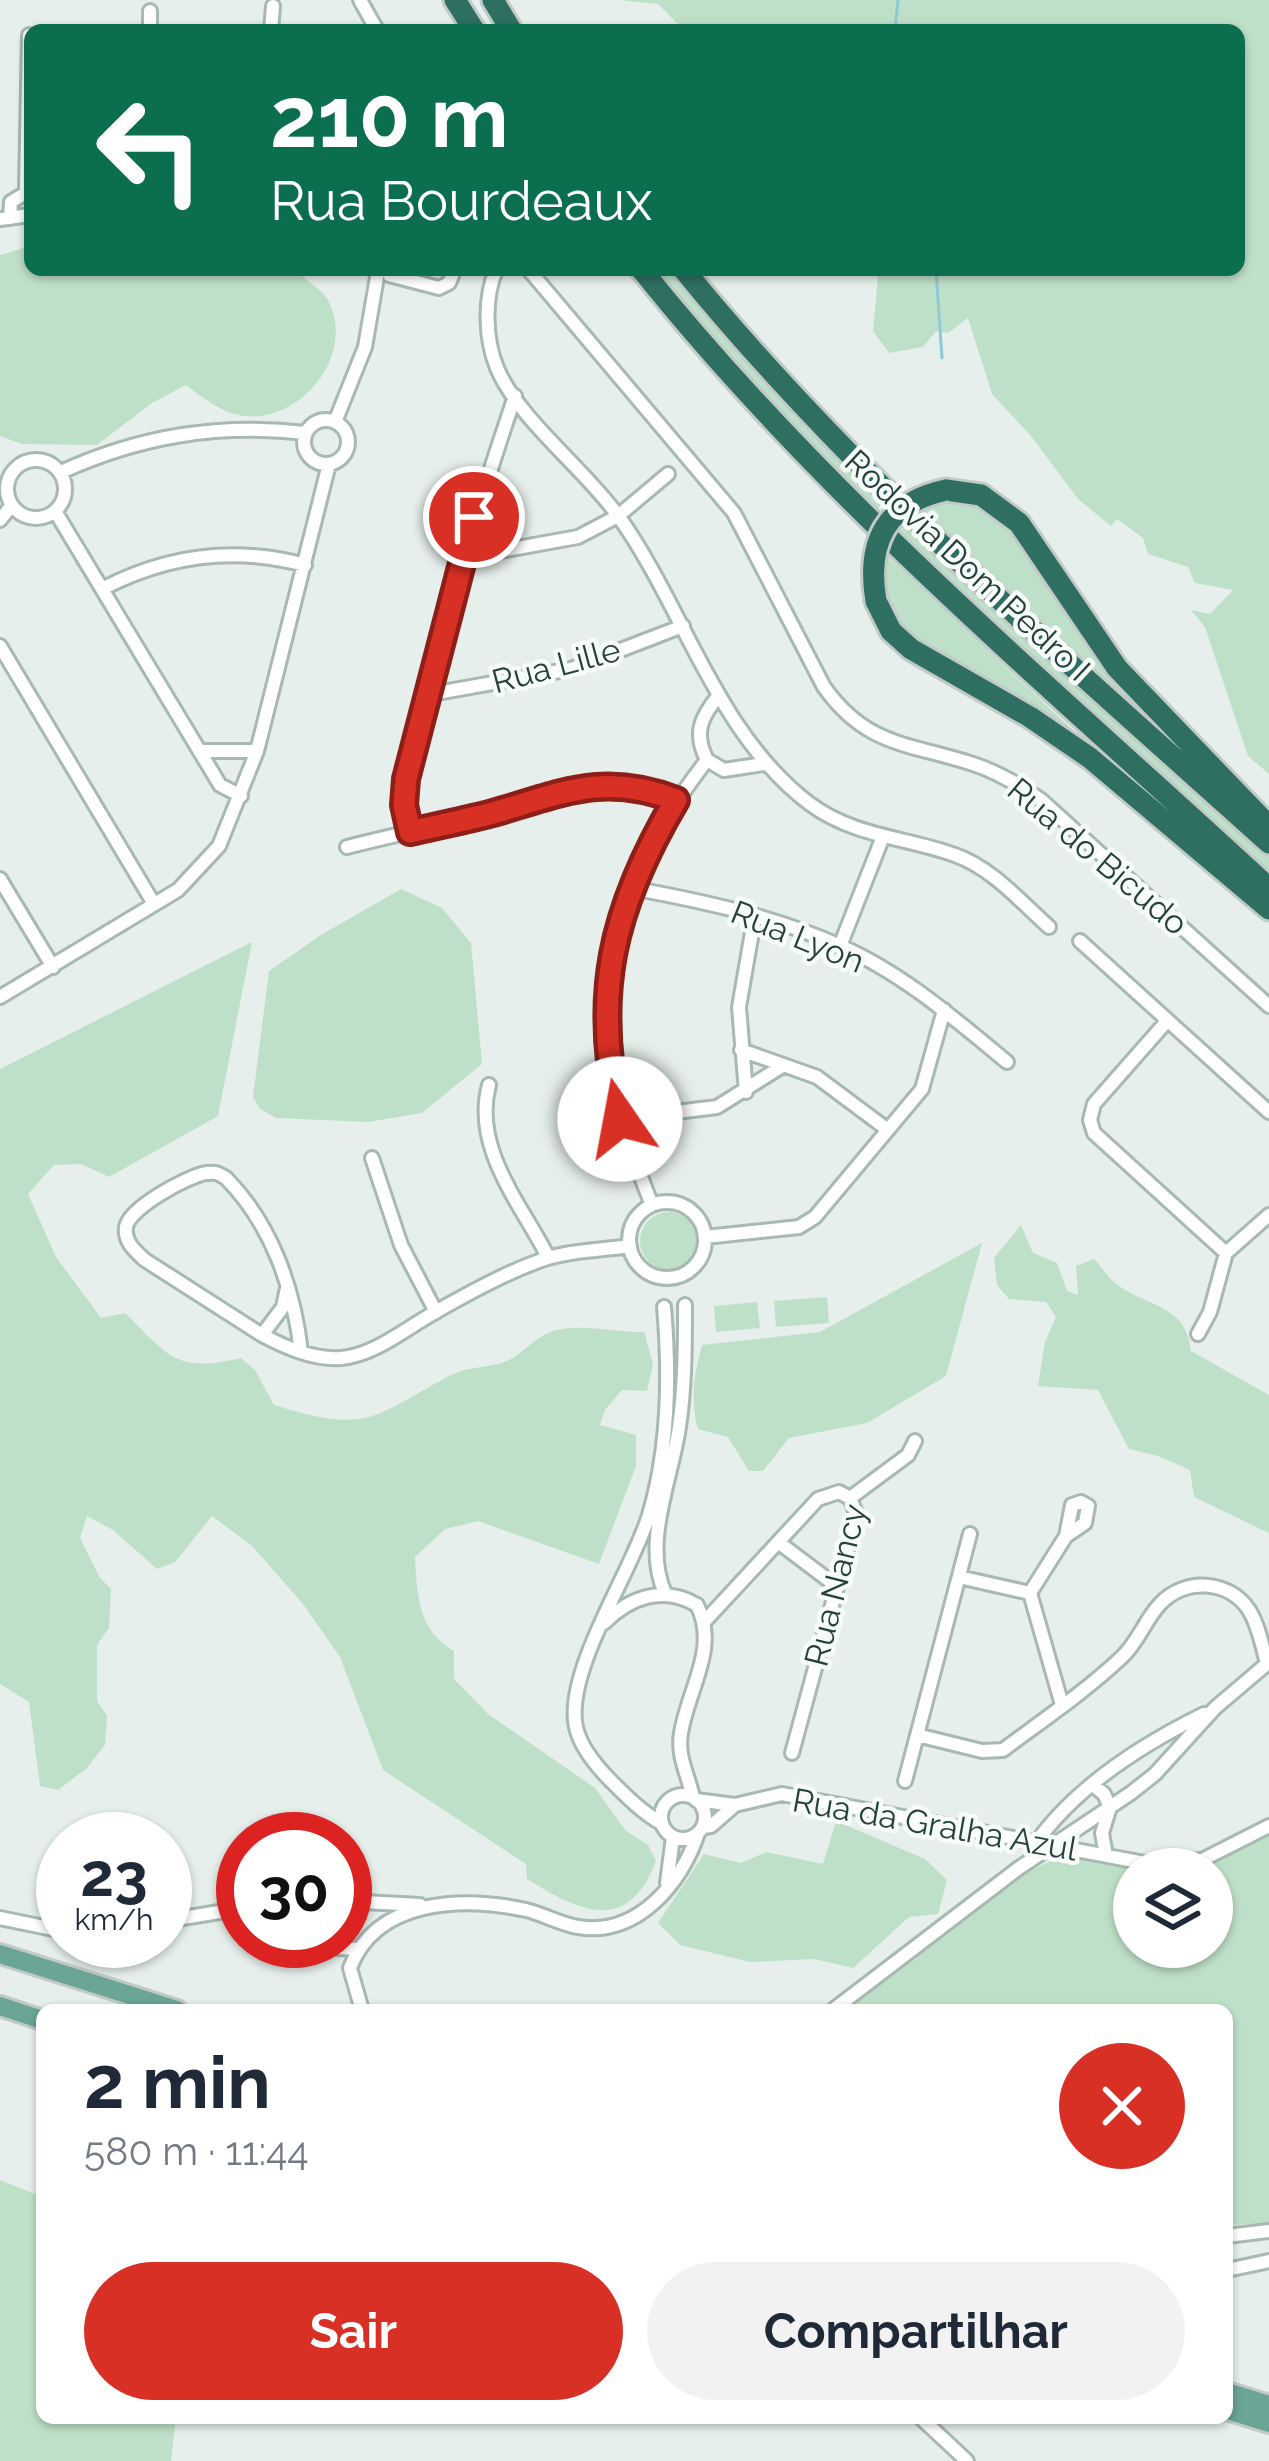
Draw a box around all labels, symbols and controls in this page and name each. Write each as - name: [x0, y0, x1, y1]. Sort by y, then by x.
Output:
- text: 210 m: [270, 68, 509, 167]
- icon: left: [72, 72, 228, 228]
- text: Rua Bourdeaux: [270, 169, 653, 233]
- street label: Rodovia Dom Pedro I: [837, 442, 1098, 689]
- pin: [423, 466, 525, 568]
- icon: arrive: [441, 484, 507, 550]
- street label: Rua Lille: [488, 630, 624, 701]
- street label: Rua do Bicudo: [1000, 770, 1196, 943]
- street label: Rua Lyon: [726, 892, 870, 981]
- position arrow: [557, 1056, 683, 1182]
- street label: Rua Nancy: [797, 1500, 874, 1670]
- street label: Rua da Gralha Azul: [790, 1780, 1081, 1869]
- speed limit sign: 30: [216, 1812, 372, 1968]
- text: 23: [80, 1840, 148, 1910]
- map controls: [1113, 1848, 1233, 1968]
- button: layers: [1113, 1848, 1233, 1968]
- text: km/h: [74, 1902, 154, 1937]
- text: 2 min: [84, 2040, 271, 2125]
- button: close: [1059, 2043, 1185, 2169]
- text: 580 m · 11:44: [84, 2128, 309, 2174]
- button: Sair: [84, 2262, 623, 2400]
- button: Compartilhar: [647, 2262, 1185, 2400]

